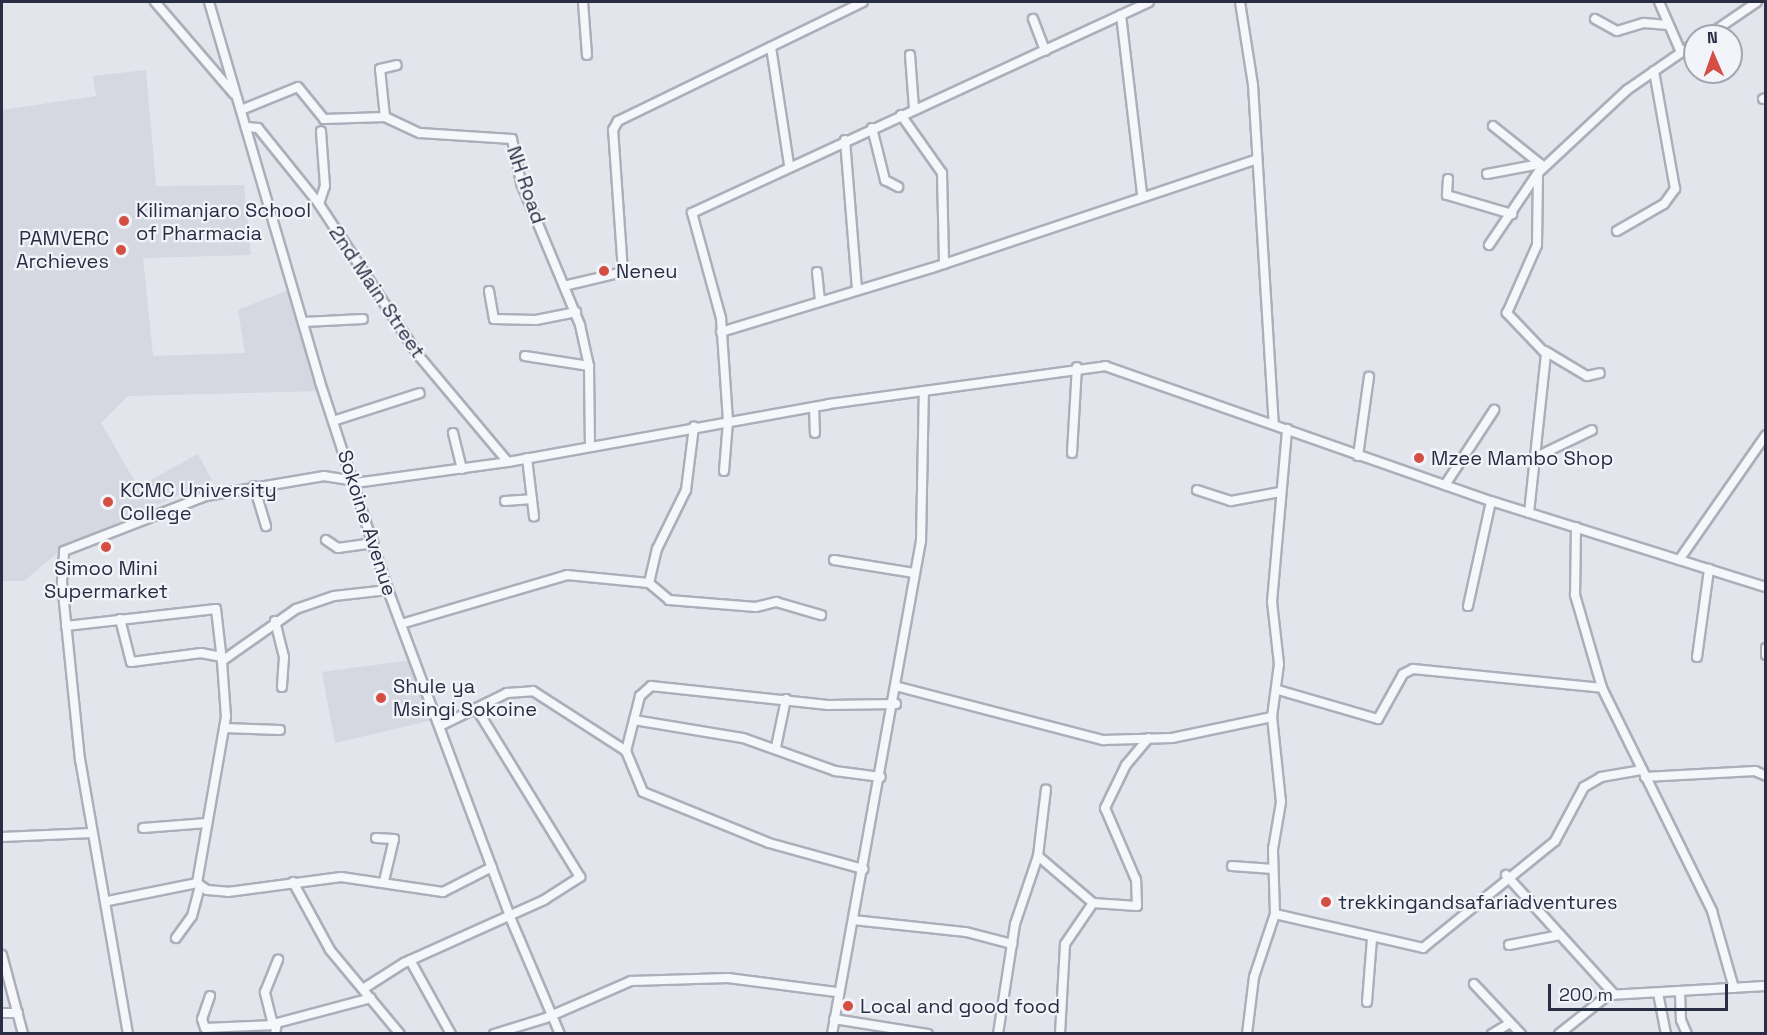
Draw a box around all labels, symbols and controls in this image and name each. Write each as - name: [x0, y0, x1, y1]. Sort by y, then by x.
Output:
- north arrow: [1683, 24, 1743, 84]
- text: N: [1707, 27, 1718, 48]
- street label: NH Road: [502, 143, 550, 227]
- place label: Kilimanjaro School of Pharmacia: [136, 198, 311, 245]
- marker: Kilimanjaro School of Pharmacia: [117, 214, 131, 228]
- street label: 2nd Main Street: [324, 221, 430, 363]
- place label: PAMVERC Archieves: [16, 226, 109, 273]
- marker: PAMVERC Archieves: [114, 243, 128, 257]
- place label: Neneu: [616, 259, 677, 283]
- marker: Neneu: [597, 264, 611, 278]
- place label: Mzee Mambo Shop: [1431, 446, 1613, 470]
- street label: Sokoine Avenue: [332, 447, 402, 599]
- marker: Mzee Mambo Shop: [1412, 451, 1426, 465]
- place label: KCMC University College: [120, 478, 277, 525]
- marker: KCMC University College: [101, 495, 115, 509]
- marker: Simoo Mini Supermarket: [99, 540, 113, 554]
- place label: Simoo Mini Supermarket: [44, 556, 168, 603]
- place label: Shule ya Msingi Sokoine: [393, 674, 537, 721]
- marker: Shule ya Msingi Sokoine: [374, 691, 388, 705]
- place label: trekkingandsafariadventures: [1338, 890, 1618, 914]
- marker: trekkingandsafariadventures: [1319, 895, 1333, 909]
- scale bar: [1551, 972, 1731, 1010]
- text: 200 m: [1559, 983, 1613, 1006]
- place label: Local and good food: [860, 994, 1060, 1018]
- marker: Local and good food: [841, 999, 855, 1013]

